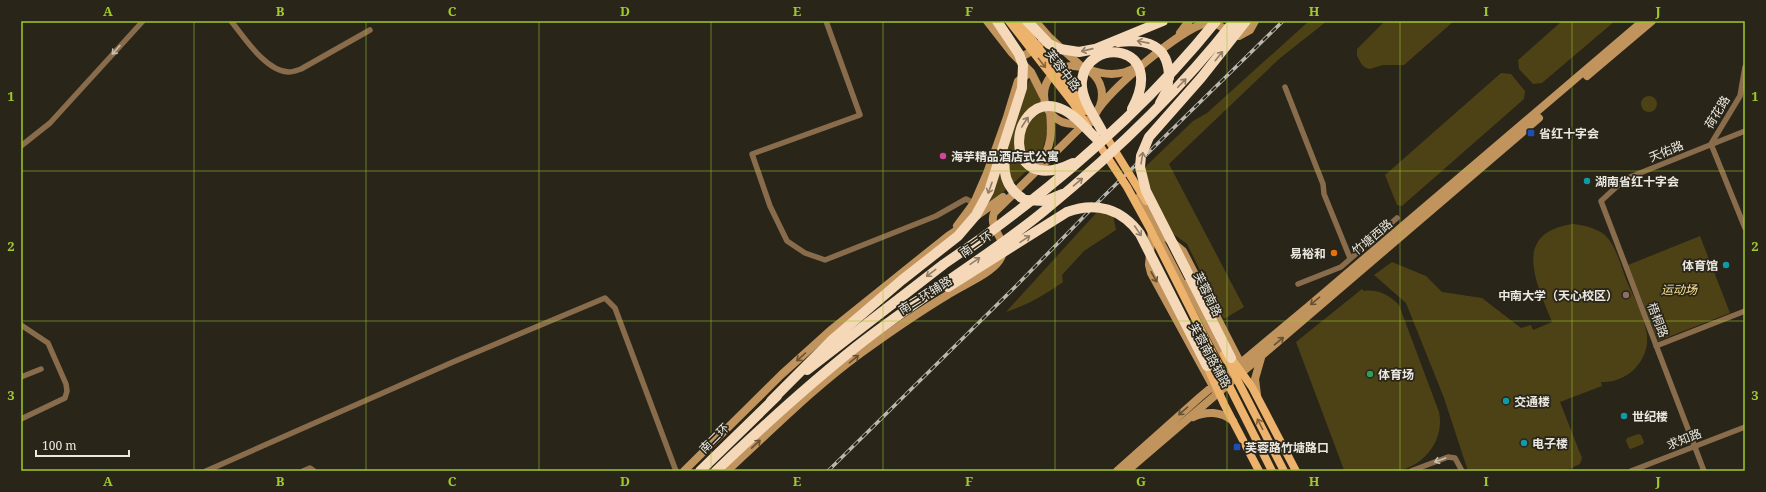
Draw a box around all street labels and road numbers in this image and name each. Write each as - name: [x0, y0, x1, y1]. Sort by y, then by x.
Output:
- street label: 芙蓉中路: [1042, 46, 1084, 94]
- street label: 荷花路: [1700, 92, 1734, 132]
- street label: 天佑路: [1646, 136, 1686, 166]
- street label: 竹塘西路: [1348, 215, 1396, 259]
- street label: 南二环: [956, 227, 996, 261]
- street label: 芙蓉南路: [1190, 269, 1226, 319]
- street label: 南二环辅路: [895, 272, 955, 318]
- street label: 梧桐路: [1644, 300, 1672, 340]
- street label: 芙蓉南路辅路: [1185, 319, 1235, 391]
- street label: 南二环: [695, 419, 733, 457]
- street label: 求知路: [1664, 425, 1704, 453]

